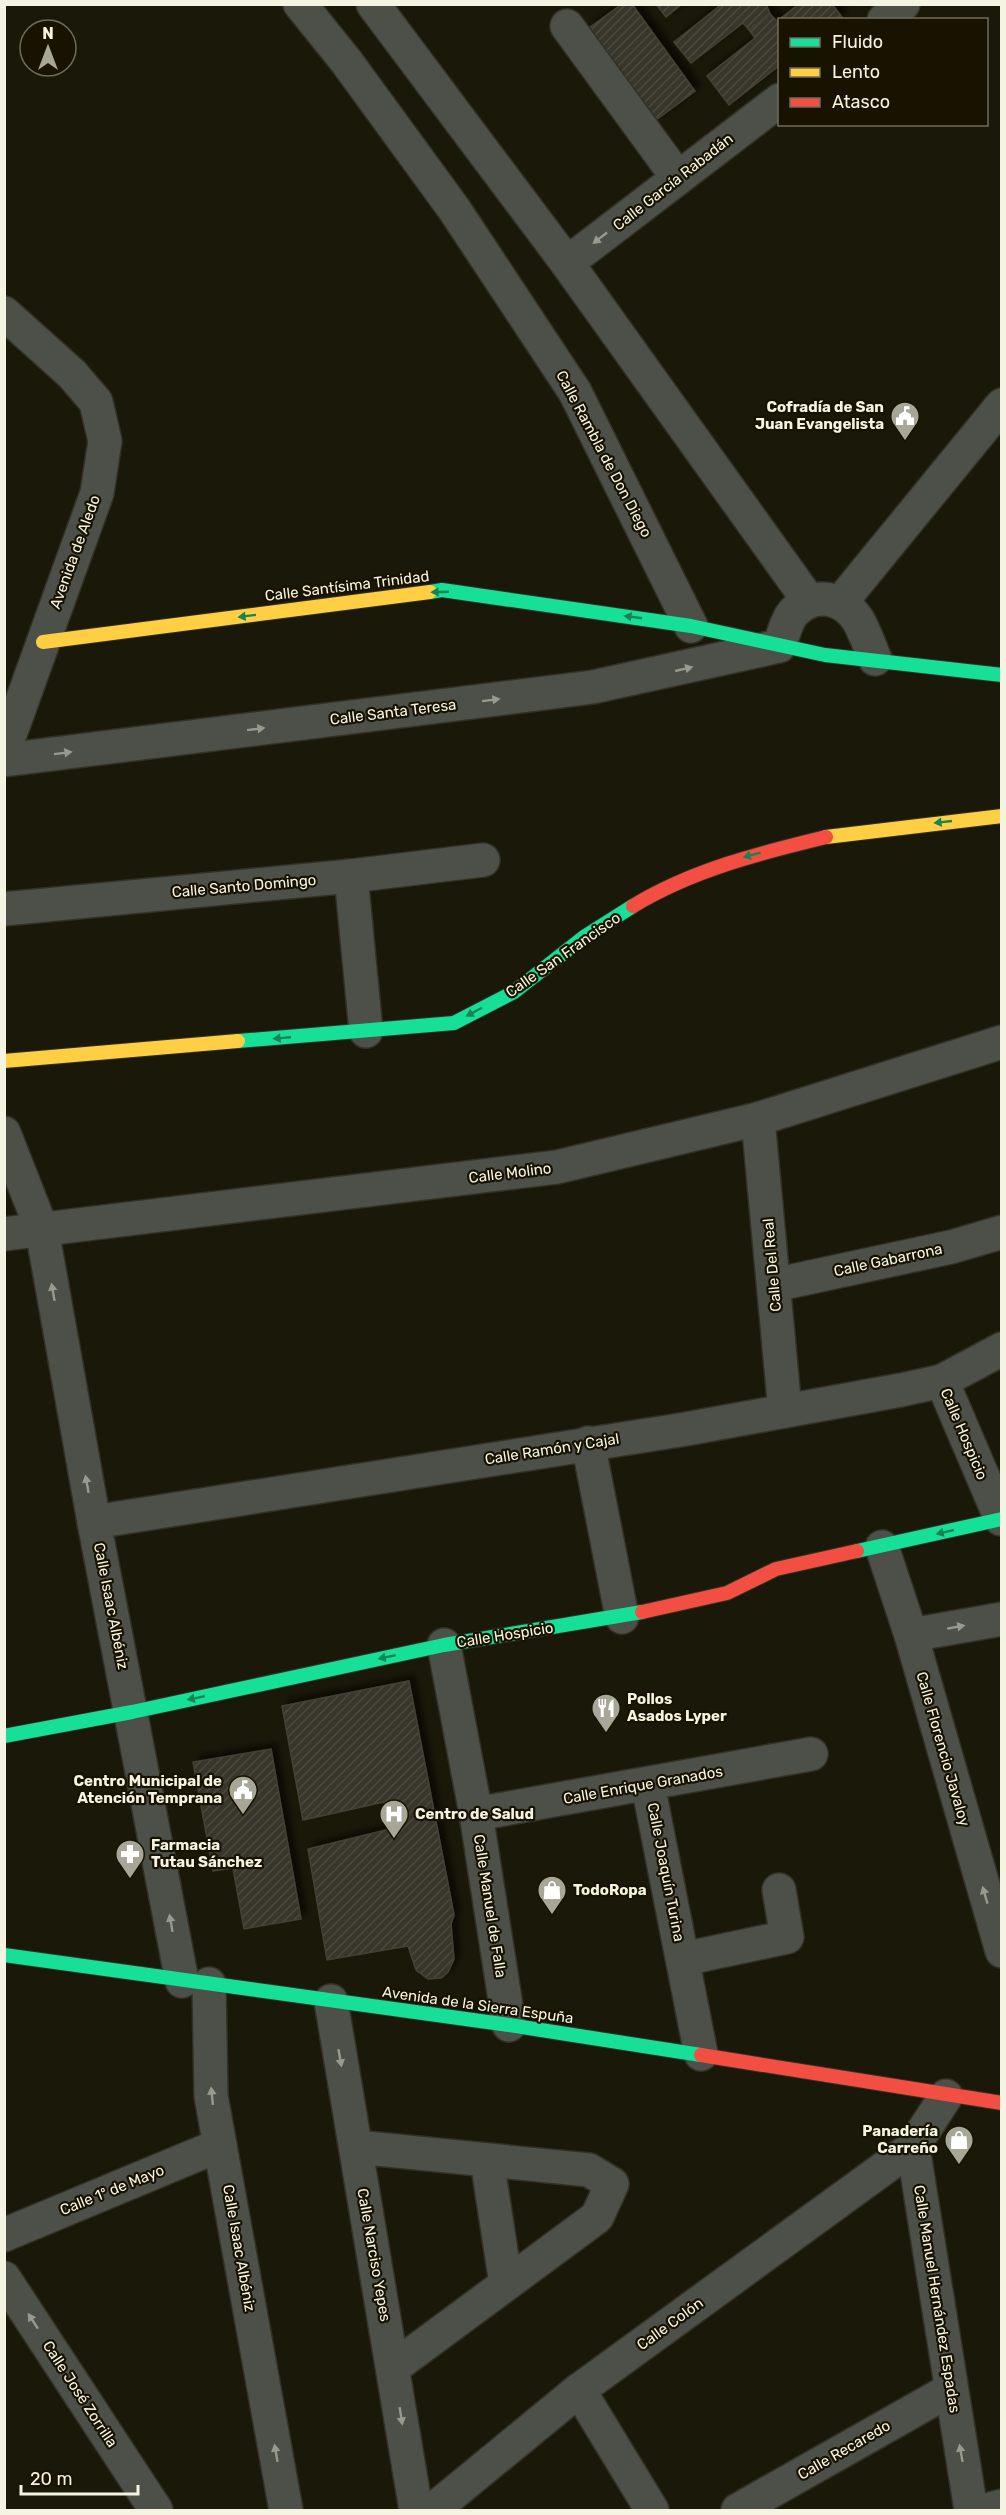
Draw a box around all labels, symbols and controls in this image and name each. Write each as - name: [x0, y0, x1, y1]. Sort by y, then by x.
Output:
- north arrow: [18, 18, 78, 78]
- legend: [778, 18, 988, 126]
- text: N: [42, 24, 54, 43]
- text: Fluido: [832, 31, 883, 53]
- text: Lento: [832, 61, 880, 83]
- text: Atasco: [832, 91, 890, 113]
- street label: Calle García Rabadán: [609, 130, 737, 234]
- one-way arrow: [592, 232, 608, 244]
- street label: Calle Rambla de Don Diego: [552, 368, 656, 540]
- place label: Cofradía de San Juan Evangelista: [755, 398, 884, 433]
- public building icon: Cofradía de San Juan Evangelista: [889, 400, 921, 442]
- street label: Avenida de Aledo: [46, 493, 104, 611]
- street label: Calle Santísima Trinidad: [264, 567, 430, 605]
- one-way arrow: [430, 587, 449, 596]
- one-way arrow: [237, 611, 256, 621]
- one-way arrow: [623, 613, 642, 622]
- one-way arrow: [674, 663, 693, 673]
- street label: Calle Santa Teresa: [329, 695, 457, 729]
- one-way arrow: [482, 695, 501, 705]
- one-way arrow: [247, 724, 266, 734]
- one-way arrow: [53, 748, 72, 758]
- one-way arrow: [934, 817, 953, 827]
- one-way arrow: [742, 851, 760, 860]
- street label: Calle Santo Domingo: [171, 871, 317, 901]
- street label: Calle San Francisco: [502, 909, 624, 1001]
- one-way arrow: [465, 1007, 482, 1017]
- one-way arrow: [273, 1033, 292, 1043]
- street label: Calle Molino: [468, 1159, 552, 1187]
- street label: Calle Del Real: [759, 1218, 785, 1312]
- street label: Calle Gabarrona: [832, 1240, 944, 1280]
- one-way arrow: [48, 1282, 57, 1301]
- street label: Calle Hospicio: [937, 1386, 991, 1482]
- street label: Calle Ramón y Cajal: [484, 1429, 620, 1469]
- one-way arrow: [83, 1474, 92, 1493]
- one-way arrow: [935, 1528, 954, 1538]
- street label: Calle Isaac Albéniz: [90, 1541, 132, 1671]
- street label: Calle Hospicio: [455, 1618, 555, 1652]
- one-way arrow: [947, 1622, 966, 1631]
- one-way arrow: [378, 1653, 396, 1663]
- street label: Calle Florencio Javaloy: [912, 1670, 974, 1828]
- place label: Pollos Asados Lyper: [627, 1690, 727, 1725]
- restaurant icon: Pollos Asados Lyper: [590, 1692, 622, 1734]
- one-way arrow: [187, 1694, 206, 1703]
- street label: Calle Enrique Granados: [562, 1762, 725, 1808]
- place label: Centro Municipal de Atención Temprana: [74, 1772, 222, 1807]
- public building icon: Centro Municipal de Atención Temprana: [227, 1774, 259, 1816]
- hospital icon: Centro de Salud: [378, 1798, 410, 1840]
- street label: Calle Joaquín Turina: [644, 1801, 688, 1943]
- place label: Centro de Salud: [415, 1805, 534, 1823]
- street label: Calle Manuel de Falla: [470, 1833, 510, 1979]
- place label: Farmacia Tutau Sánchez: [151, 1836, 262, 1871]
- pharmacy icon: Farmacia Tutau Sánchez: [114, 1838, 146, 1880]
- shop icon: TodoRopa: [536, 1874, 568, 1916]
- place label: TodoRopa: [573, 1881, 647, 1899]
- one-way arrow: [980, 1886, 989, 1904]
- one-way arrow: [166, 1913, 175, 1932]
- street label: Avenida de la Sierra Espuña: [381, 1983, 575, 2027]
- one-way arrow: [336, 2049, 345, 2068]
- one-way arrow: [207, 2086, 217, 2105]
- place label: Panadería Carreño: [862, 2122, 938, 2157]
- shop icon: Panadería Carreño: [943, 2124, 975, 2166]
- street label: Calle 1º de Mayo: [57, 2161, 167, 2219]
- street label: Calle Isaac Albéniz: [219, 2183, 259, 2313]
- street label: Calle Manuel Hernández Espadas: [910, 2184, 964, 2415]
- street label: Calle Narciso Yepes: [353, 2187, 395, 2323]
- street label: Calle Colón: [633, 2294, 707, 2354]
- one-way arrow: [27, 2312, 38, 2329]
- street label: Calle José Zorrilla: [39, 2337, 121, 2451]
- one-way arrow: [397, 2407, 406, 2426]
- street label: Calle Recaredo: [795, 2416, 893, 2484]
- one-way arrow: [271, 2443, 280, 2462]
- one-way arrow: [956, 2443, 965, 2462]
- scale bar: [21, 2458, 138, 2496]
- text: 20 m: [30, 2468, 72, 2490]

